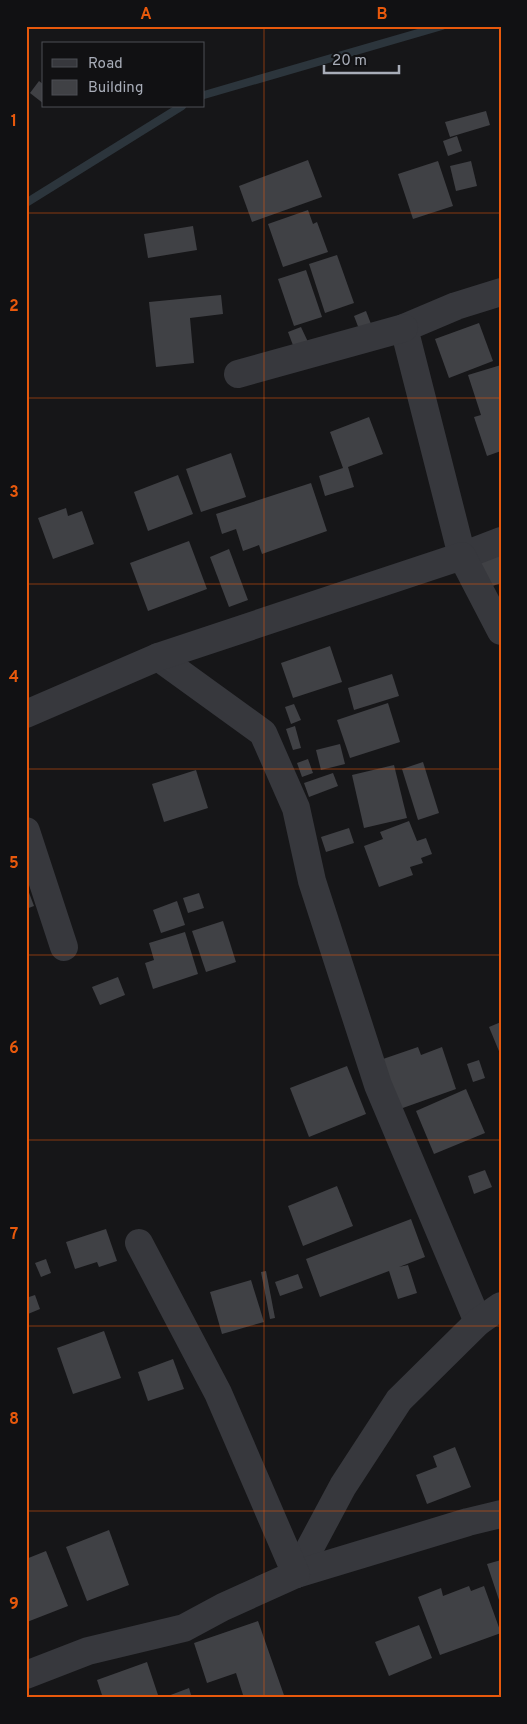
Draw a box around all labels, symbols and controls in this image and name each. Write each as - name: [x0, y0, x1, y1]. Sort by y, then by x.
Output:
- text: A: [140, 5, 152, 25]
- text: B: [376, 5, 388, 25]
- legend: [42, 42, 205, 108]
- scale bar: [324, 42, 400, 74]
- text: 20 m: [332, 52, 367, 71]
- text: Road: [88, 55, 123, 74]
- text: Building: [88, 79, 143, 98]
- text: 1: [11, 112, 17, 132]
- text: 2: [9, 297, 19, 317]
- text: 3: [9, 483, 19, 503]
- text: 4: [9, 668, 19, 688]
- text: 5: [9, 854, 19, 874]
- text: 6: [9, 1039, 19, 1059]
- text: 7: [10, 1225, 18, 1245]
- text: 8: [9, 1410, 19, 1430]
- text: 9: [9, 1595, 19, 1615]

